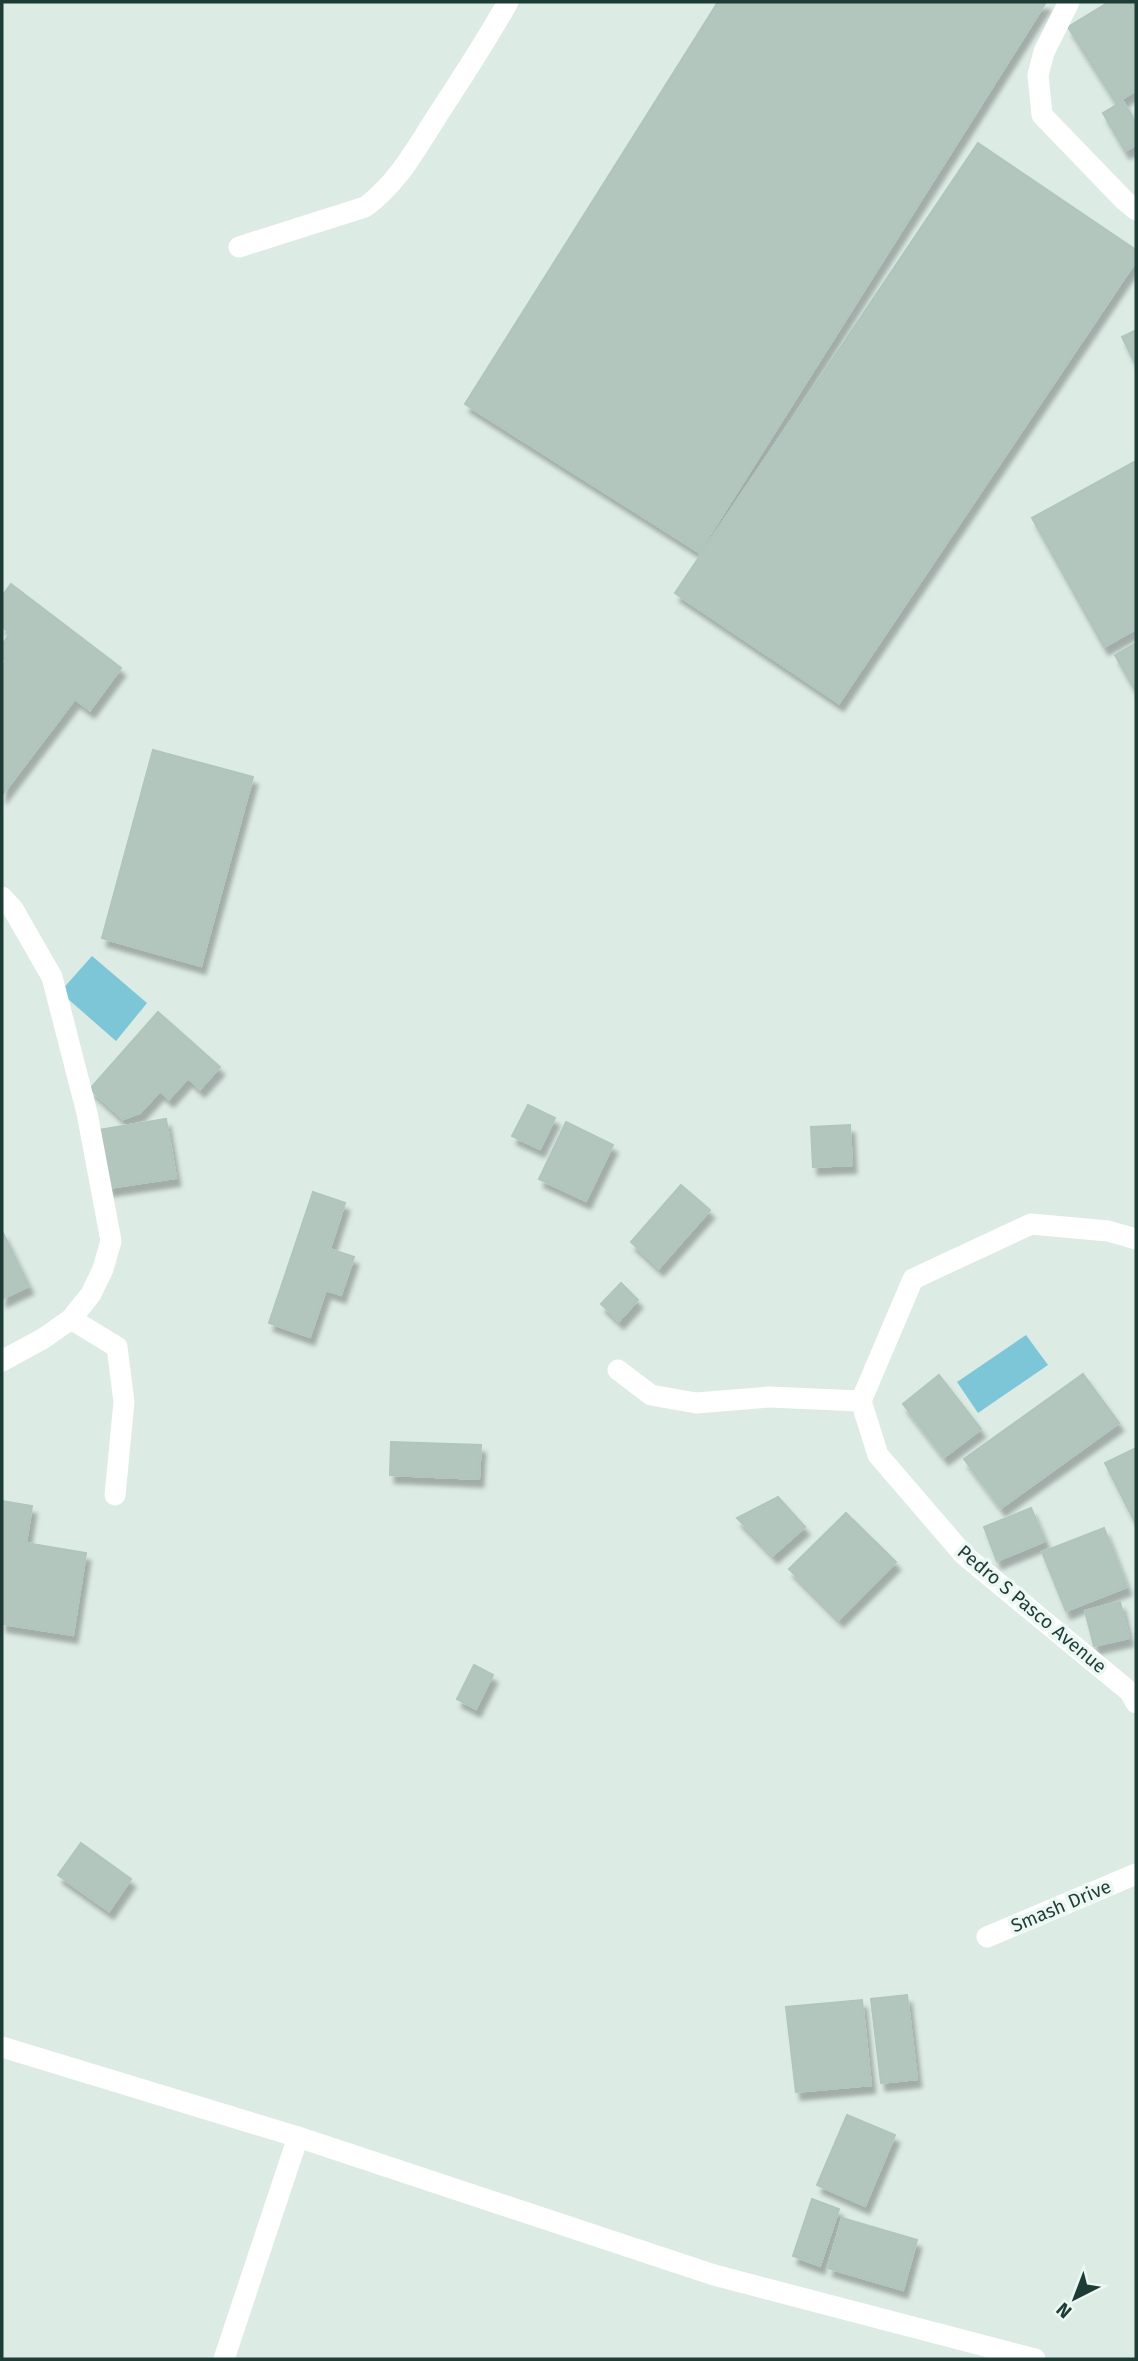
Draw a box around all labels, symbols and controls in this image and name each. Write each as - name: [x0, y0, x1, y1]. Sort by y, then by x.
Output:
- street label: Pedro S Pasco Avenue: [953, 1540, 1111, 1678]
- street label: Smash Drive: [1008, 1875, 1114, 1937]
- north arrow: [1040, 2263, 1110, 2333]
- text: N: [1052, 2297, 1076, 2323]

